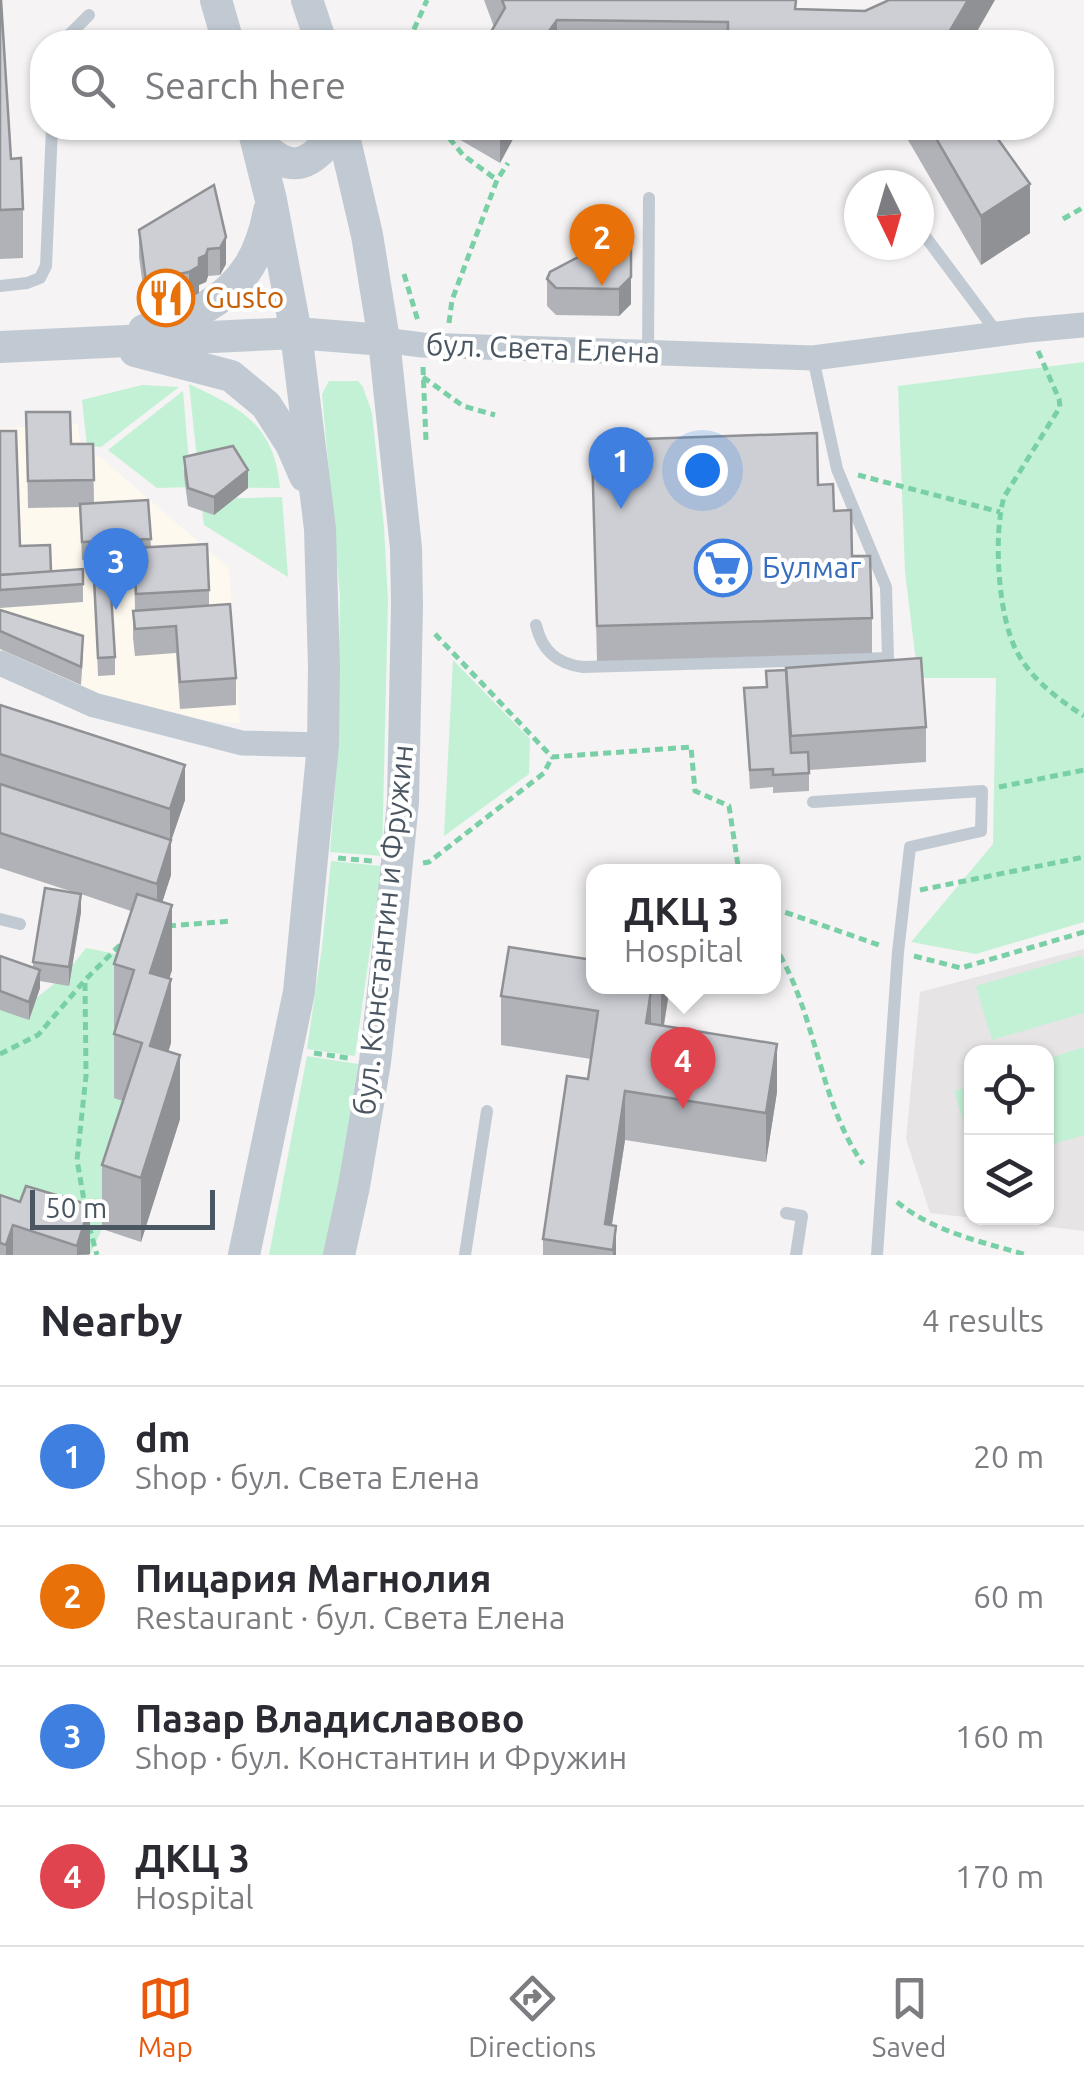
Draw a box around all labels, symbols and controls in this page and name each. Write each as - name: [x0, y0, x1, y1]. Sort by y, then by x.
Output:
- search box: [30, 30, 1054, 140]
- icon: search: [65, 58, 120, 113]
- text: Search here: [145, 64, 346, 106]
- north arrow: [844, 170, 934, 260]
- pin: 2: [570, 204, 634, 286]
- restaurant icon: Gusto: [136, 268, 196, 328]
- place label: Gusto: [205, 280, 284, 314]
- street label: бул. Света Елена: [425, 327, 661, 369]
- pin: 1: [588, 426, 654, 509]
- your location: [677, 445, 728, 496]
- pin: 3: [84, 528, 148, 610]
- supermarket icon: Булмаг: [693, 538, 753, 598]
- place label: Булмаг: [762, 550, 861, 584]
- street label: бул. Константин и Фружин: [347, 743, 419, 1117]
- popup: [586, 864, 781, 994]
- text: ДКЦ 3: [624, 890, 739, 932]
- text: Hospital: [624, 932, 743, 968]
- pin: 4: [650, 1026, 716, 1109]
- map controls: [964, 1045, 1054, 1225]
- button: locate: [964, 1045, 1054, 1135]
- button: layers: [964, 1135, 1054, 1225]
- scale bar: [30, 1185, 215, 1230]
- text: 50 m: [45, 1192, 107, 1223]
- text: Nearby: [40, 1297, 183, 1344]
- text: 4 results: [922, 1302, 1044, 1338]
- text: dm: [135, 1417, 191, 1459]
- text: 1: [63, 1438, 82, 1474]
- text: 20 m: [973, 1438, 1044, 1474]
- text: Shop · бул. Света Елена: [135, 1459, 480, 1495]
- text: Пицария Магнолия: [135, 1557, 492, 1599]
- text: 2: [63, 1578, 82, 1614]
- text: 60 m: [973, 1578, 1044, 1614]
- text: Restaurant · бул. Света Елена: [135, 1599, 566, 1635]
- text: Пазар Владиславово: [135, 1697, 525, 1739]
- text: 3: [63, 1718, 82, 1754]
- text: 160 m: [955, 1718, 1044, 1754]
- text: Shop · бул. Константин и Фружин: [135, 1739, 627, 1775]
- text: ДКЦ 3: [135, 1837, 250, 1879]
- text: 4: [63, 1858, 82, 1894]
- text: 170 m: [955, 1858, 1044, 1894]
- text: Hospital: [135, 1879, 254, 1915]
- tab: Map: [138, 1971, 193, 2062]
- tab: Directions: [468, 1971, 596, 2062]
- tab: Saved: [872, 1971, 946, 2062]

